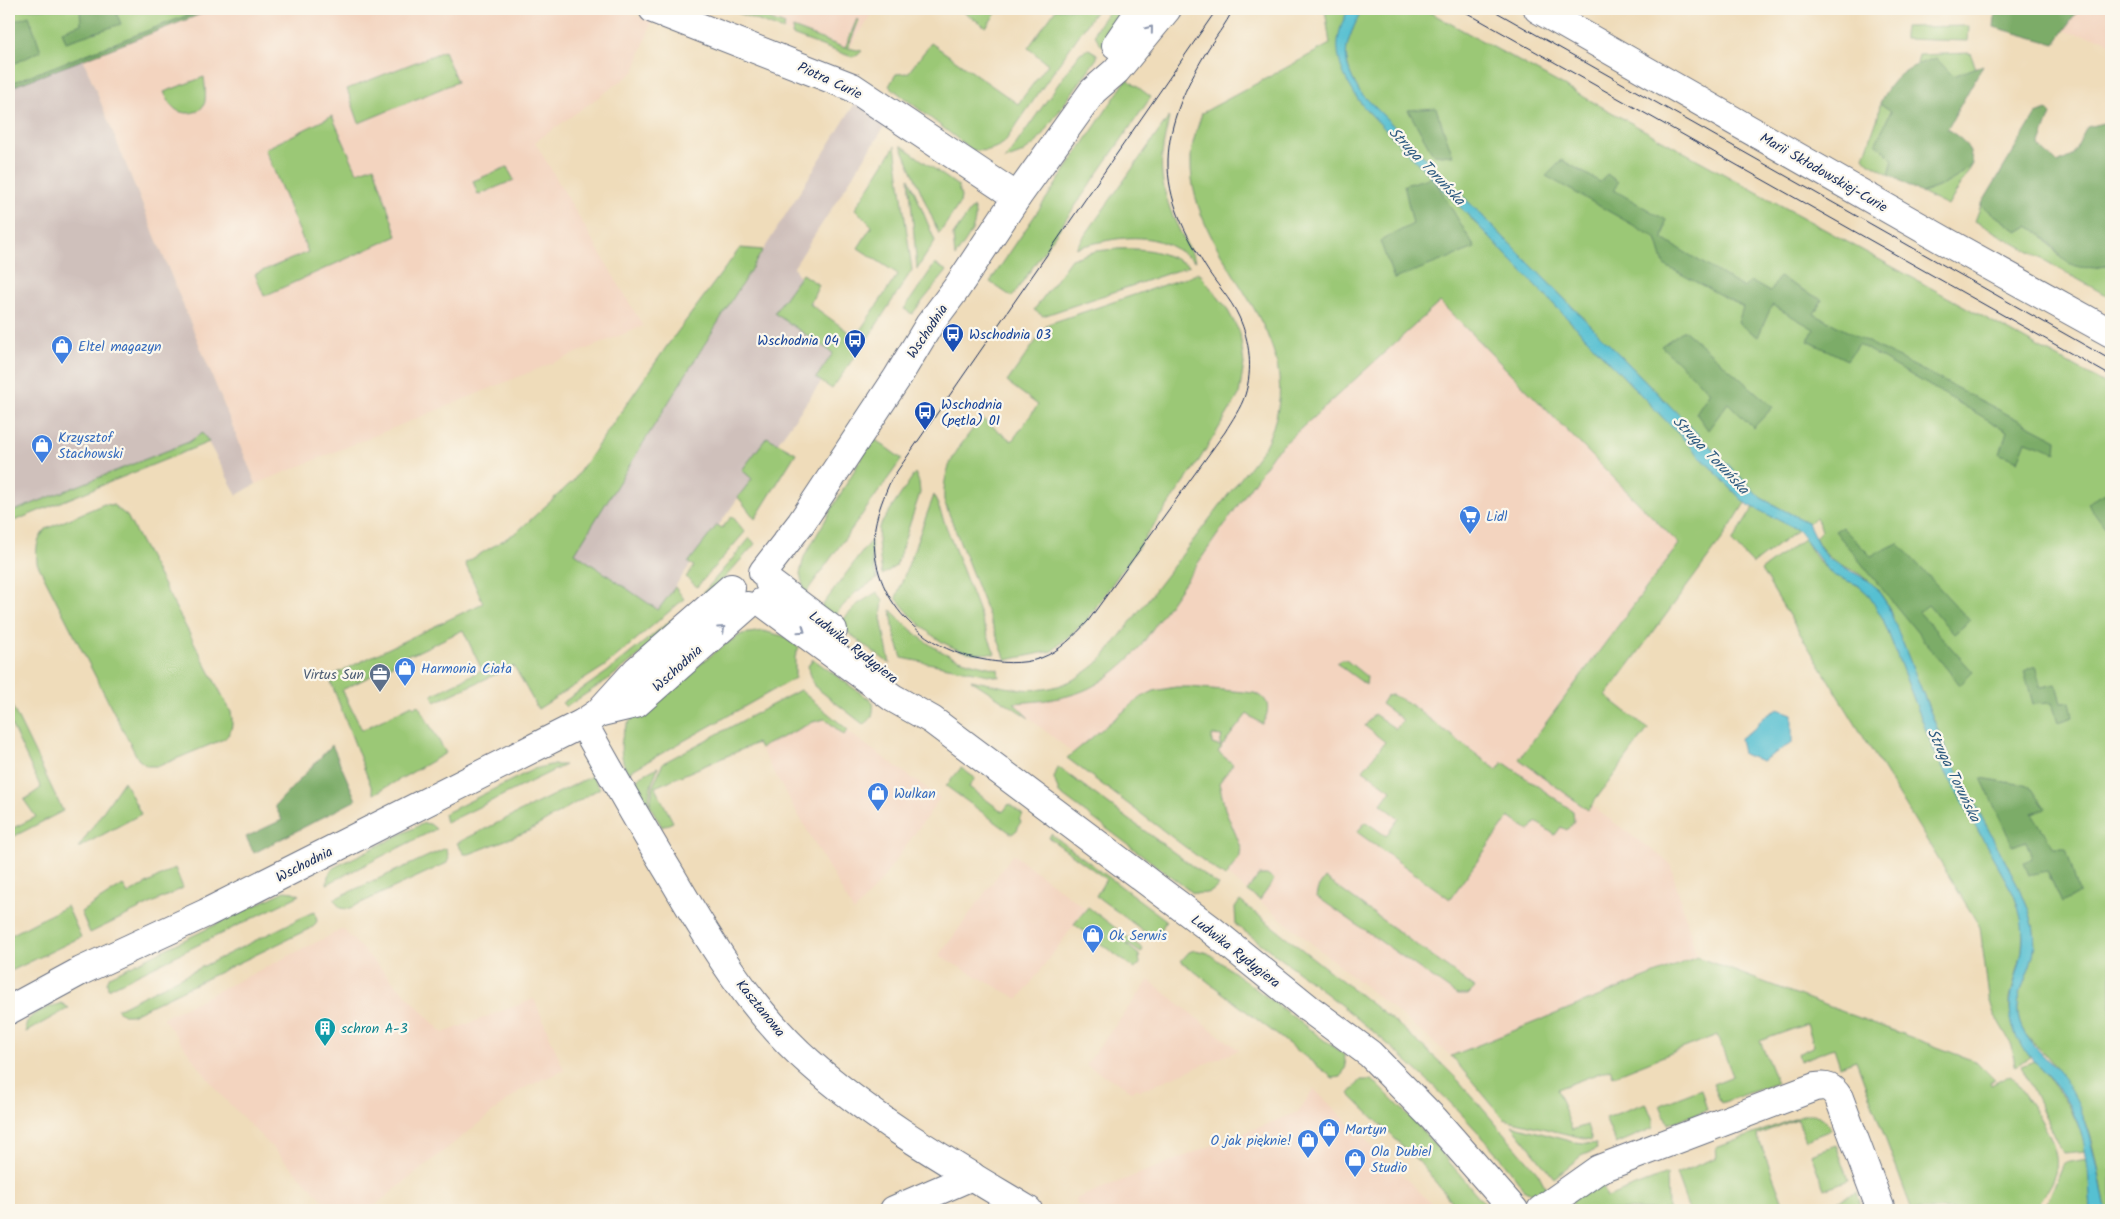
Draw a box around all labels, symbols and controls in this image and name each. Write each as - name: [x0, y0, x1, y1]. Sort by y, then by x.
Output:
- one-way arrow: [1144, 26, 1153, 35]
- street label: Piotra Curie: [794, 56, 866, 106]
- water label: Struga Toruńska: [1382, 122, 1471, 212]
- street label: Marii Skłodowskiej-Curie: [1756, 127, 1892, 219]
- street label: Wschodnia: [902, 300, 954, 363]
- bus stop icon: Wschodnia 03: [941, 322, 965, 353]
- place label: Wschodnia 03: [969, 324, 1051, 346]
- bus stop icon: Wschodnia 04: [843, 328, 867, 359]
- place label: Wschodnia 04: [757, 330, 839, 352]
- shop icon: Eltel magazyn: [50, 334, 74, 365]
- place label: Eltel magazyn: [78, 336, 162, 358]
- place label: Wschodnia (pętla) 01: [941, 394, 1002, 432]
- bus stop icon: Wschodnia (pętla) 01: [913, 400, 937, 431]
- water label: Struga Toruńska: [1666, 411, 1755, 501]
- place label: Krzysztof Stachowski: [58, 427, 123, 465]
- shop icon: Krzysztof Stachowski: [30, 433, 54, 464]
- supermarket icon: Lidl: [1458, 504, 1482, 535]
- place label: Lidl: [1486, 506, 1508, 528]
- street label: Ludwika Rydygiera: [804, 606, 903, 690]
- one-way arrow: [716, 625, 725, 634]
- one-way arrow: [796, 625, 805, 633]
- street label: Wschodnia: [648, 640, 708, 697]
- shop icon: Harmonia Ciała: [393, 656, 417, 687]
- place label: Harmonia Ciała: [421, 658, 512, 680]
- office icon: Virtus Sun: [368, 662, 392, 693]
- place label: Virtus Sun: [303, 664, 364, 686]
- water label: Struga Toruńska: [1920, 725, 1987, 827]
- shop icon: Wulkan: [866, 781, 890, 812]
- place label: Wulkan: [894, 783, 936, 805]
- street label: Wschodnia: [272, 841, 337, 889]
- street label: Ludwika Rydygiera: [1186, 910, 1285, 994]
- shop icon: Ok Serwis: [1081, 923, 1105, 954]
- place label: Ok Serwis: [1109, 925, 1167, 947]
- street label: Kasztanowa: [730, 975, 790, 1042]
- building icon: schron A-3: [313, 1016, 337, 1047]
- place label: schron A-3: [341, 1018, 408, 1040]
- shop icon: Martyn: [1317, 1117, 1341, 1148]
- place label: Martyn: [1345, 1119, 1387, 1141]
- shop icon: O jak pięknie!: [1296, 1128, 1320, 1159]
- place label: O jak pięknie!: [1210, 1130, 1292, 1152]
- place label: Ola Dubiel Studio: [1371, 1141, 1432, 1179]
- shop icon: Ola Dubiel Studio: [1343, 1147, 1367, 1178]

